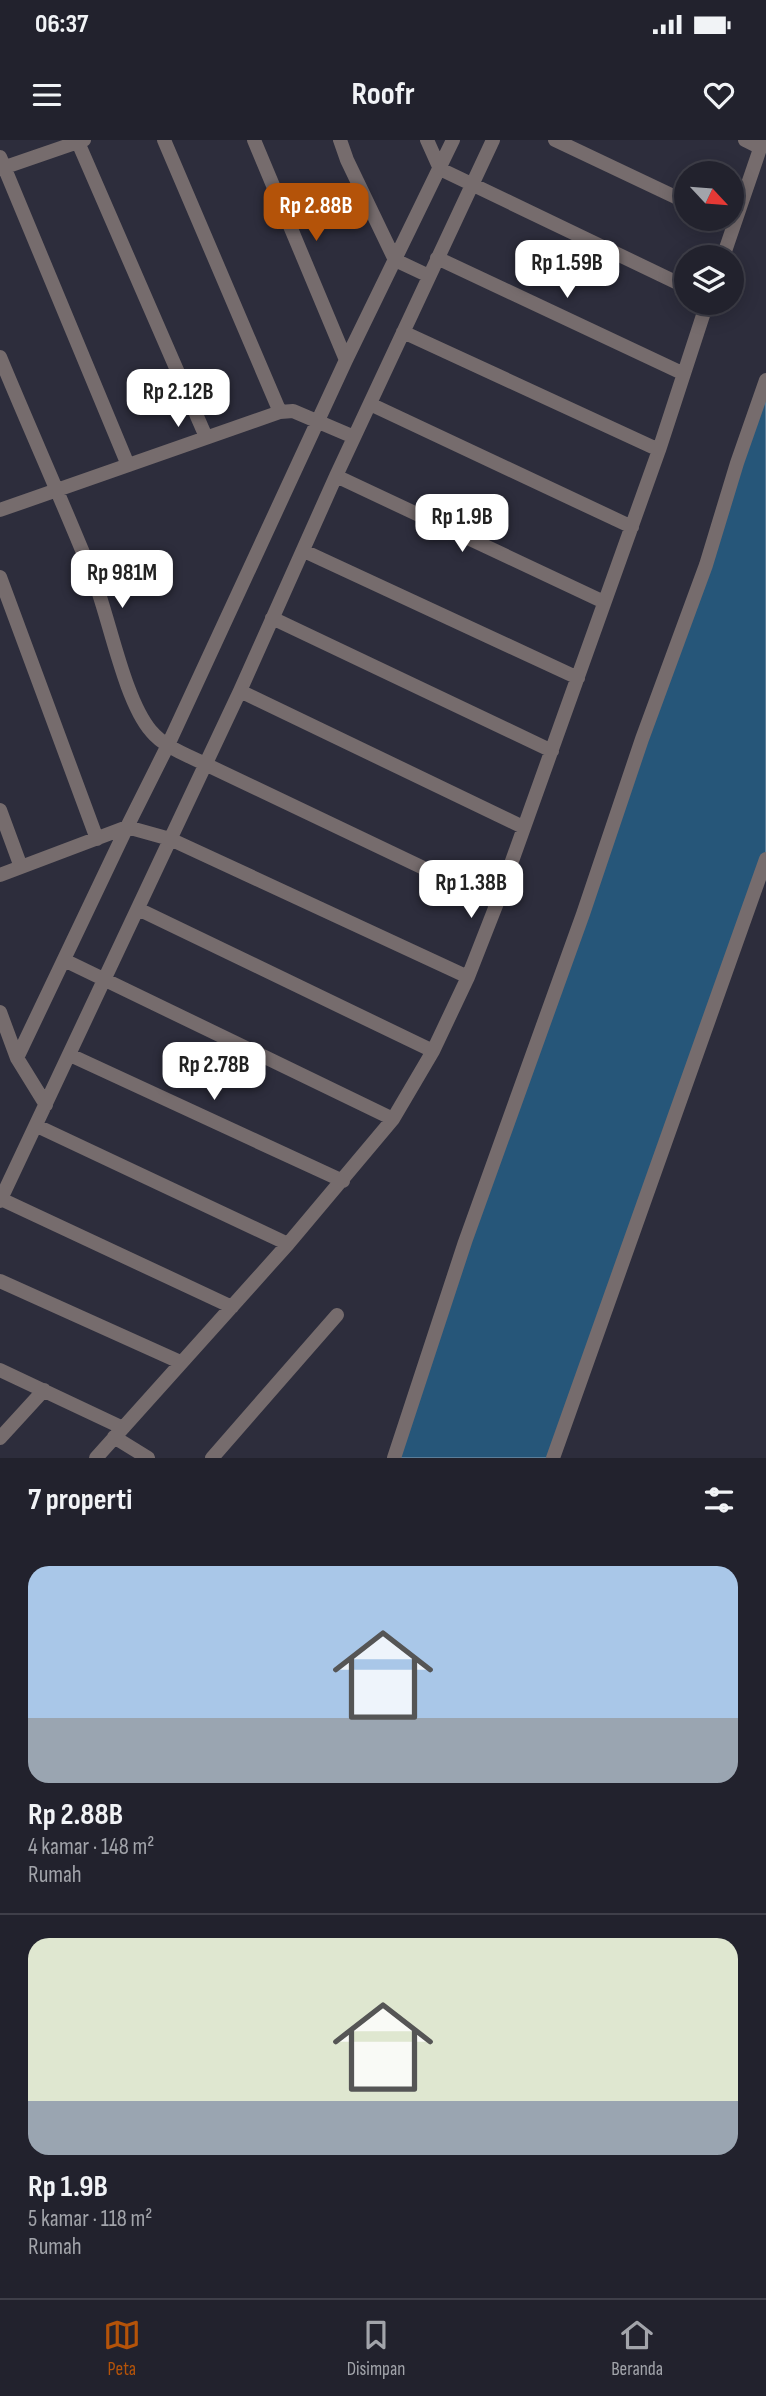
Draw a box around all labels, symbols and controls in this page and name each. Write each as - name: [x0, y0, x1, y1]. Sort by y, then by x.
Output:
- text: 06:37: [35, 9, 88, 40]
- text: Roofr: [351, 75, 415, 114]
- icon: menu: [28, 76, 66, 114]
- icon: heart: [700, 76, 738, 114]
- north arrow: [674, 161, 744, 231]
- map controls: [674, 161, 744, 315]
- pin: Rp 2.88B: [244, 183, 388, 243]
- text: Rp 2.88B: [280, 192, 352, 220]
- pin: Rp 1.59B: [495, 240, 639, 300]
- button: layers: [674, 245, 744, 315]
- text: Rp 1.59B: [531, 249, 603, 277]
- pin: Rp 2.12B: [106, 370, 250, 429]
- text: Rp 2.12B: [143, 378, 213, 406]
- pin: Rp 1.9B: [397, 494, 527, 554]
- text: Rp 1.9B: [431, 503, 493, 531]
- pin: Rp 981M: [57, 550, 187, 610]
- text: Rp 981M: [87, 559, 157, 587]
- pin: Rp 1.38B: [399, 860, 543, 920]
- text: Rp 1.38B: [435, 869, 507, 897]
- pin: Rp 2.78B: [142, 1042, 286, 1102]
- text: Rp 2.78B: [179, 1051, 249, 1079]
- icon: filters: [700, 1481, 738, 1519]
- text: 7 properti: [28, 1482, 132, 1518]
- icon: home: [320, 1612, 446, 1738]
- text: Rp 2.88B: [28, 1797, 123, 1833]
- text: 4 kamar · 148 m²: [28, 1833, 154, 1861]
- text: Rumah: [28, 1861, 82, 1889]
- icon: home: [320, 1984, 446, 2110]
- text: Rp 1.9B: [28, 2169, 108, 2205]
- text: 5 kamar · 118 m²: [28, 2205, 152, 2233]
- text: Rumah: [28, 2233, 82, 2261]
- tab: Peta: [103, 2316, 141, 2381]
- tab: Disimpan: [347, 2316, 405, 2381]
- tab: Beranda: [611, 2316, 663, 2381]

